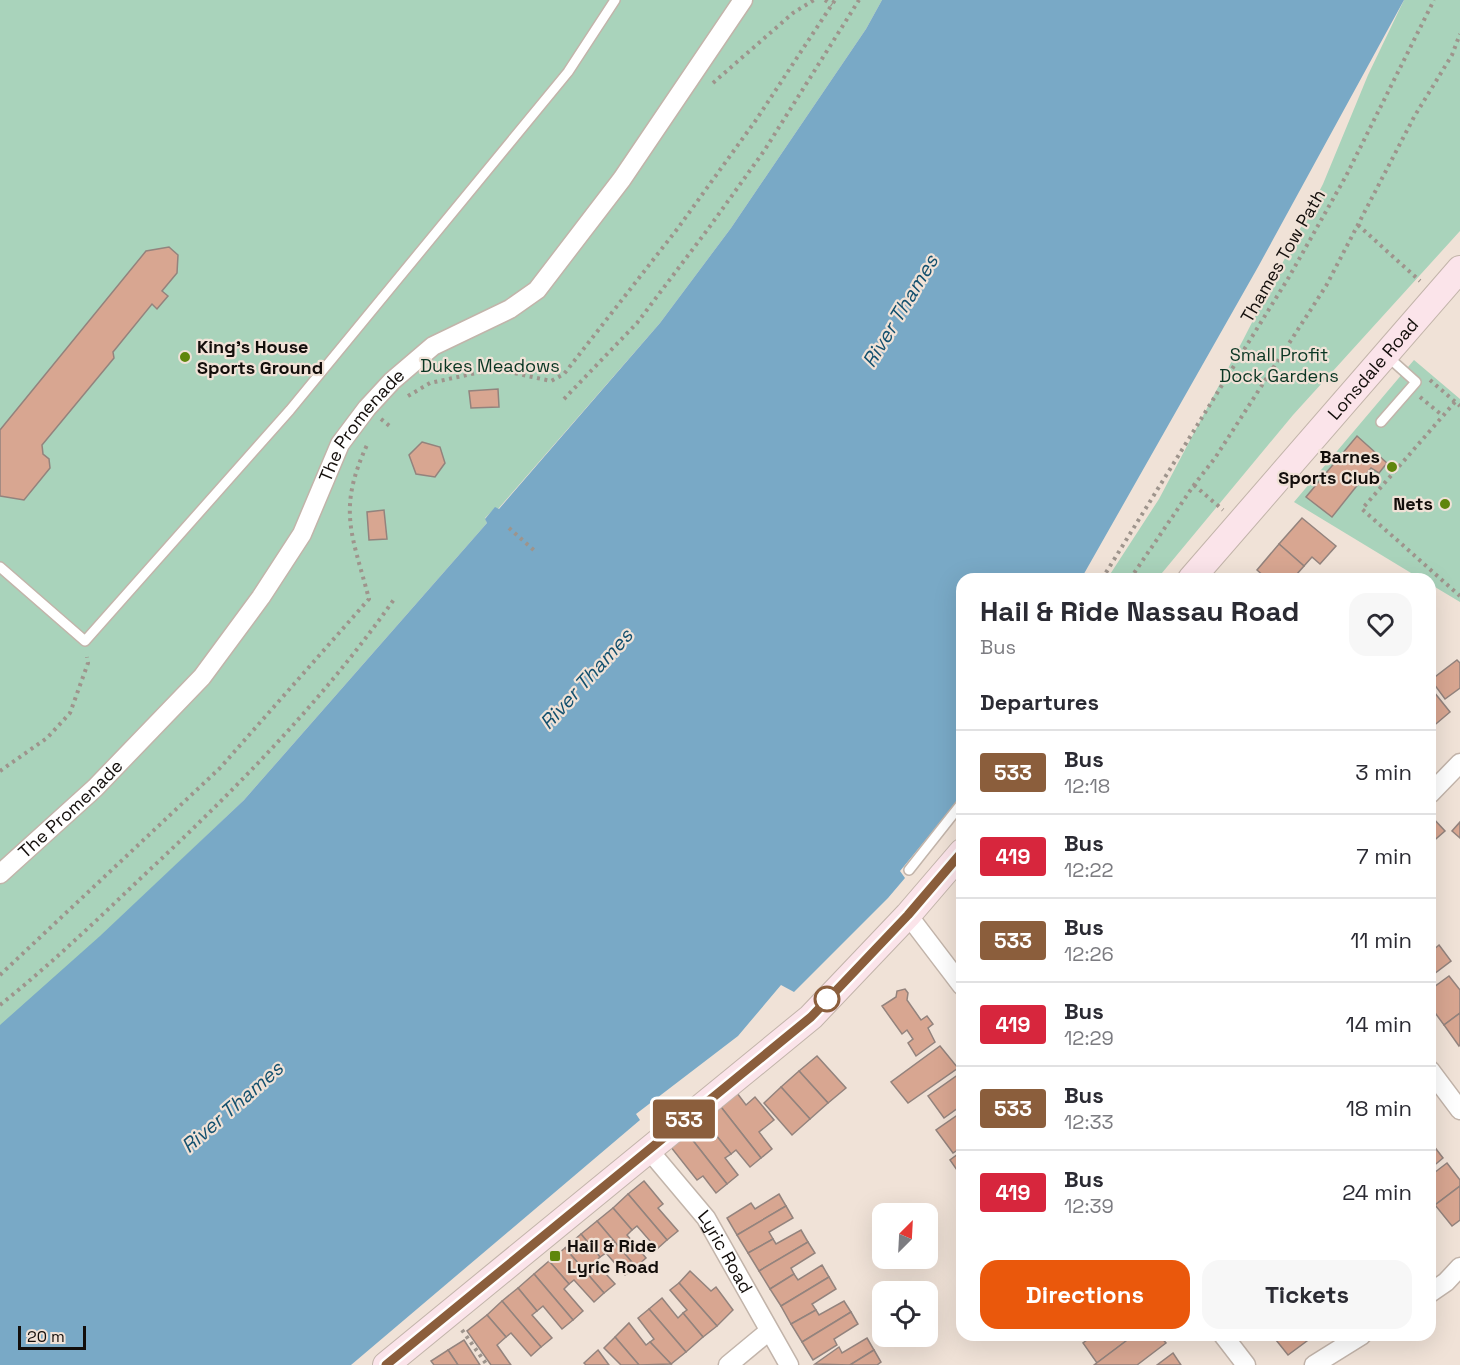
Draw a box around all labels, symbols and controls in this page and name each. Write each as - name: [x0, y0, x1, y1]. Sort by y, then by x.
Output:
- street label: Thames Tow Path: [1235, 185, 1330, 327]
- water label: River Thames: [856, 249, 945, 372]
- street label: Lonsdale Road: [1322, 313, 1423, 424]
- place label: King's House Sports Ground: [197, 335, 323, 379]
- park label: Small Profit Dock Gardens: [1219, 343, 1339, 387]
- marker: King's House Sports Ground: [178, 350, 192, 364]
- park label: Dukes Meadows: [420, 354, 560, 377]
- street label: The Promenade: [313, 363, 409, 485]
- place label: Barnes Sports Club: [1278, 445, 1380, 489]
- marker: Barnes Sports Club: [1385, 460, 1399, 474]
- place label: Nets: [1393, 492, 1433, 515]
- marker: Nets: [1438, 497, 1452, 511]
- text: Hail & Ride Nassau Road: [980, 593, 1299, 629]
- button: heart: [1349, 593, 1412, 656]
- water label: River Thames: [534, 622, 639, 735]
- text: Bus: [980, 634, 1016, 660]
- text: Departures: [980, 688, 1099, 716]
- text: Bus: [1064, 745, 1104, 773]
- street label: The Promenade: [13, 754, 127, 863]
- text: 3 min: [1355, 758, 1412, 786]
- text: 533: [994, 759, 1032, 786]
- text: 12:18: [1064, 773, 1110, 799]
- text: Bus: [1064, 829, 1104, 857]
- text: 7 min: [1356, 842, 1412, 870]
- text: 419: [995, 843, 1031, 870]
- text: 12:22: [1064, 857, 1114, 883]
- text: Bus: [1064, 913, 1104, 941]
- text: 11 min: [1350, 926, 1412, 954]
- text: 533: [994, 927, 1032, 954]
- text: 12:26: [1064, 941, 1114, 967]
- unlabelled marker: [814, 986, 840, 1012]
- text: Bus: [1064, 997, 1104, 1025]
- text: 14 min: [1346, 1010, 1412, 1038]
- text: 419: [995, 1011, 1031, 1038]
- text: 12:29: [1064, 1025, 1114, 1051]
- water label: River Thames: [176, 1055, 290, 1158]
- text: Bus: [1064, 1081, 1104, 1109]
- text: 18 min: [1346, 1094, 1412, 1122]
- text: 533: [994, 1095, 1032, 1122]
- line badge: 533: [650, 1100, 718, 1138]
- text: 533: [665, 1106, 703, 1133]
- text: 12:33: [1064, 1109, 1114, 1135]
- text: Bus: [1064, 1165, 1104, 1193]
- text: 24 min: [1342, 1178, 1412, 1206]
- text: 419: [995, 1179, 1031, 1206]
- text: 12:39: [1064, 1193, 1114, 1219]
- north arrow: [872, 1203, 938, 1269]
- map controls: [872, 1203, 938, 1347]
- street label: Lyric Road: [693, 1205, 758, 1297]
- place label: Hail & Ride Lyric Road: [567, 1234, 659, 1278]
- marker: Hail & Ride Lyric Road: [548, 1249, 562, 1263]
- button: Directions: [980, 1260, 1190, 1329]
- button: Tickets: [1202, 1260, 1412, 1329]
- button: locate: [872, 1281, 938, 1347]
- scale bar: [18, 1323, 86, 1350]
- text: 20 m: [27, 1326, 65, 1347]

